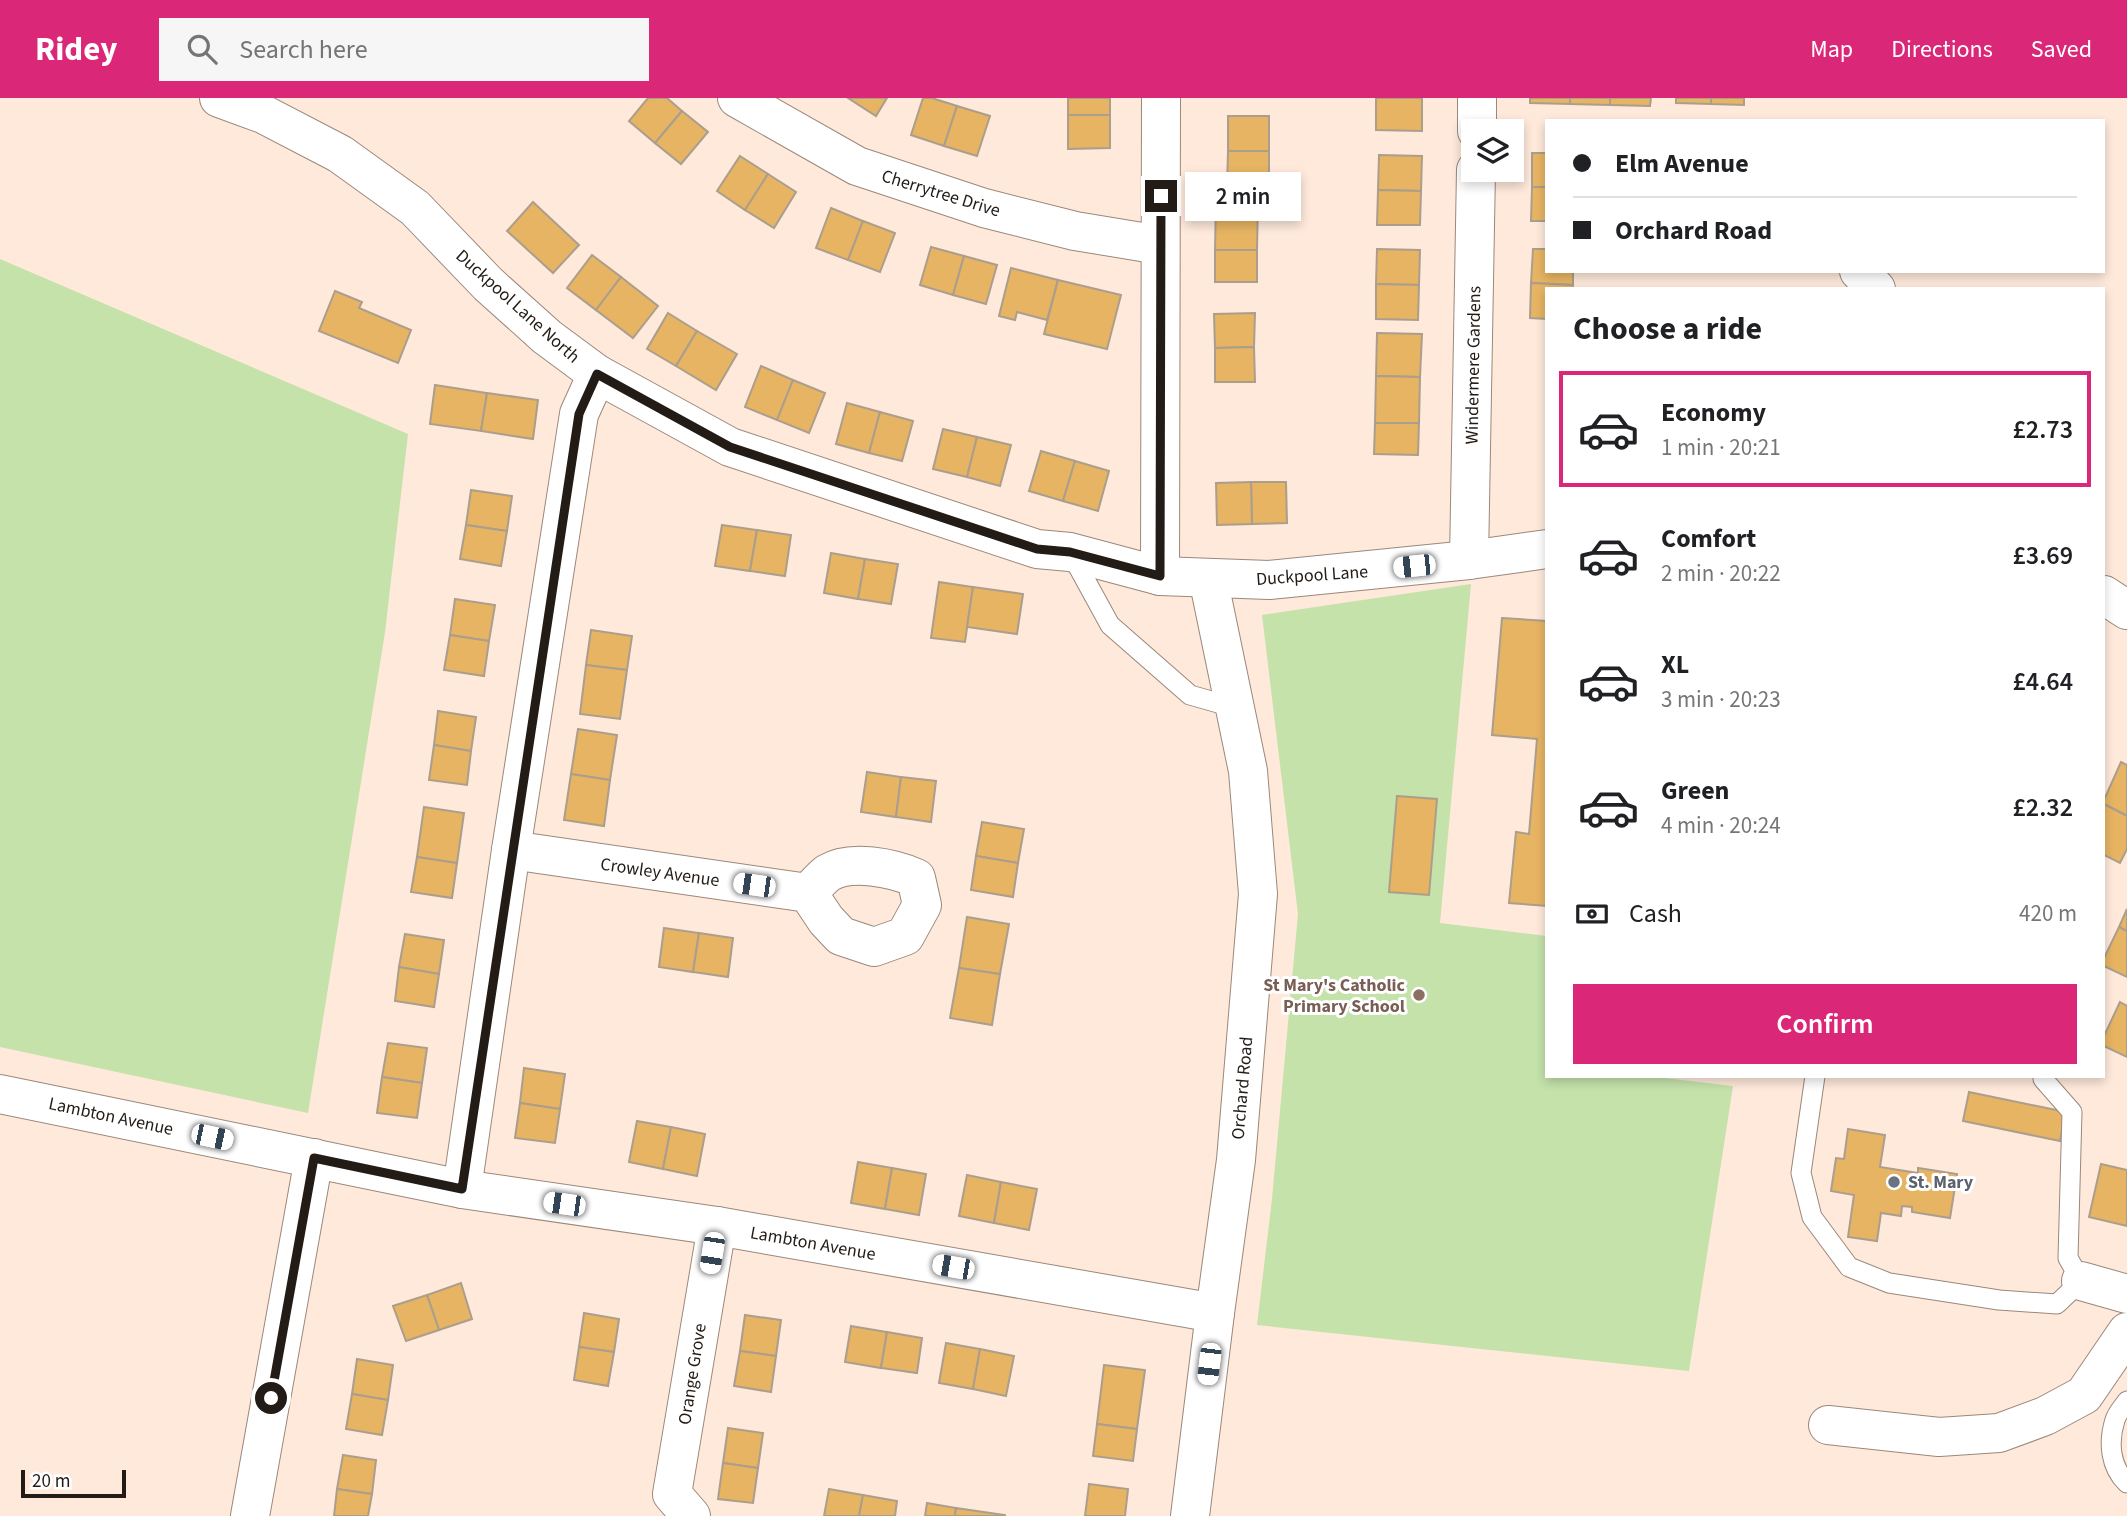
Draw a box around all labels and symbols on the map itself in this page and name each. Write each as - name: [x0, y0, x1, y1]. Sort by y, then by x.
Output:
- street label: Cherrytree Drive: [878, 164, 1003, 223]
- callout: 2 min: [1186, 172, 1301, 220]
- route end: [1145, 180, 1177, 212]
- street label: Duckpool Lane North: [450, 244, 585, 369]
- street label: Windermere Gardens: [1460, 286, 1487, 445]
- car: [1393, 553, 1436, 579]
- street label: Duckpool Lane: [1255, 559, 1369, 592]
- street label: Crowley Avenue: [599, 852, 721, 893]
- car: [732, 872, 777, 898]
- place label: St Mary's Catholic Primary School: [1263, 973, 1406, 1019]
- marker: St Mary's Catholic Primary School: [1411, 987, 1427, 1003]
- street label: Orchard Road: [1226, 1035, 1259, 1141]
- street label: Lambton Avenue: [46, 1091, 176, 1142]
- car: [190, 1122, 235, 1152]
- place label: St. Mary: [1908, 1170, 1974, 1195]
- marker: St. Mary: [1886, 1174, 1902, 1190]
- car: [542, 1191, 587, 1217]
- street label: Lambton Avenue: [748, 1220, 878, 1267]
- car: [699, 1231, 726, 1275]
- car: [931, 1253, 976, 1281]
- street label: Orange Grove: [672, 1322, 713, 1426]
- car: [1197, 1342, 1222, 1386]
- route start: [255, 1382, 287, 1414]
- scale bar: [21, 1467, 126, 1499]

